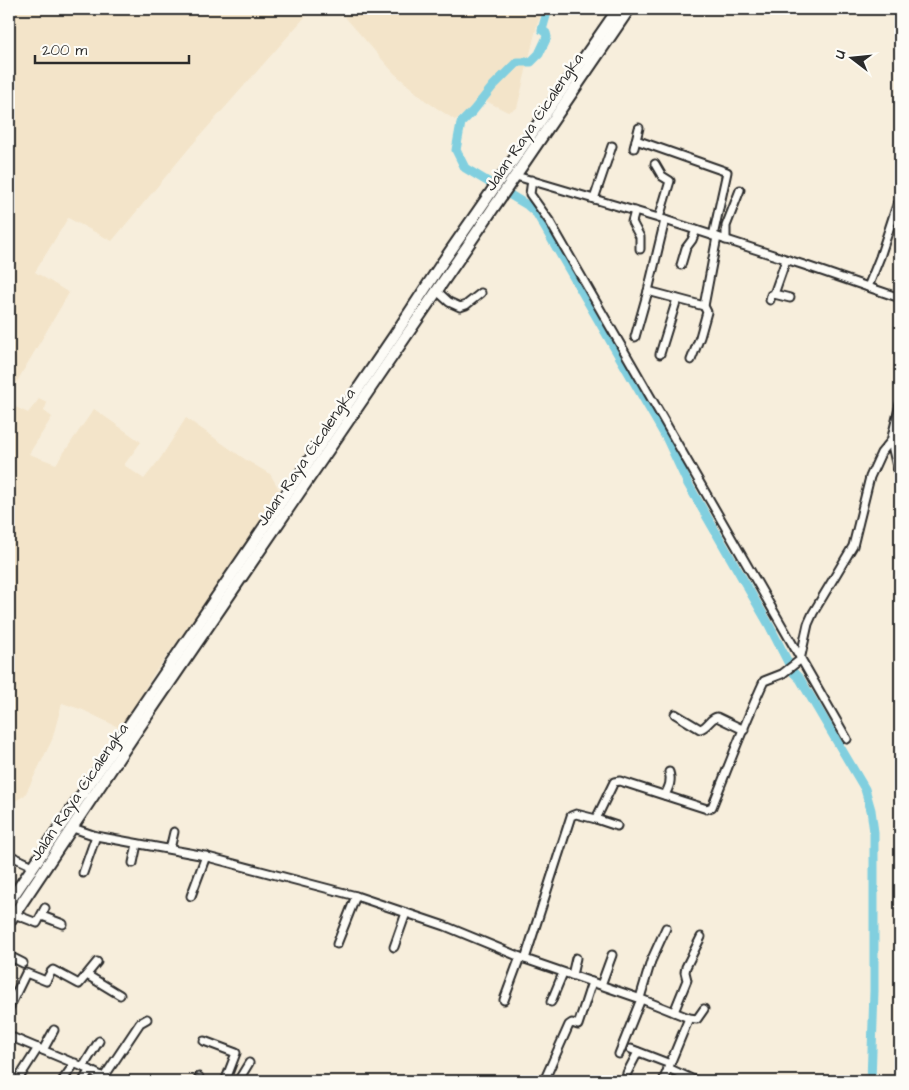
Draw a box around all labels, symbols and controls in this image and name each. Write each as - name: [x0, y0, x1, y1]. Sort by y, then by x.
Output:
- scale bar: [35, 32, 189, 64]
- north arrow: [826, 32, 876, 82]
- text: 200 m: [42, 40, 88, 61]
- text: U: [830, 48, 851, 61]
- street label: Jalan Raya Cicalengka: [480, 49, 589, 196]
- street label: Jalan Raya Cicalengka: [252, 384, 361, 531]
- street label: Jalan Raya Cicalengka: [25, 719, 134, 866]

